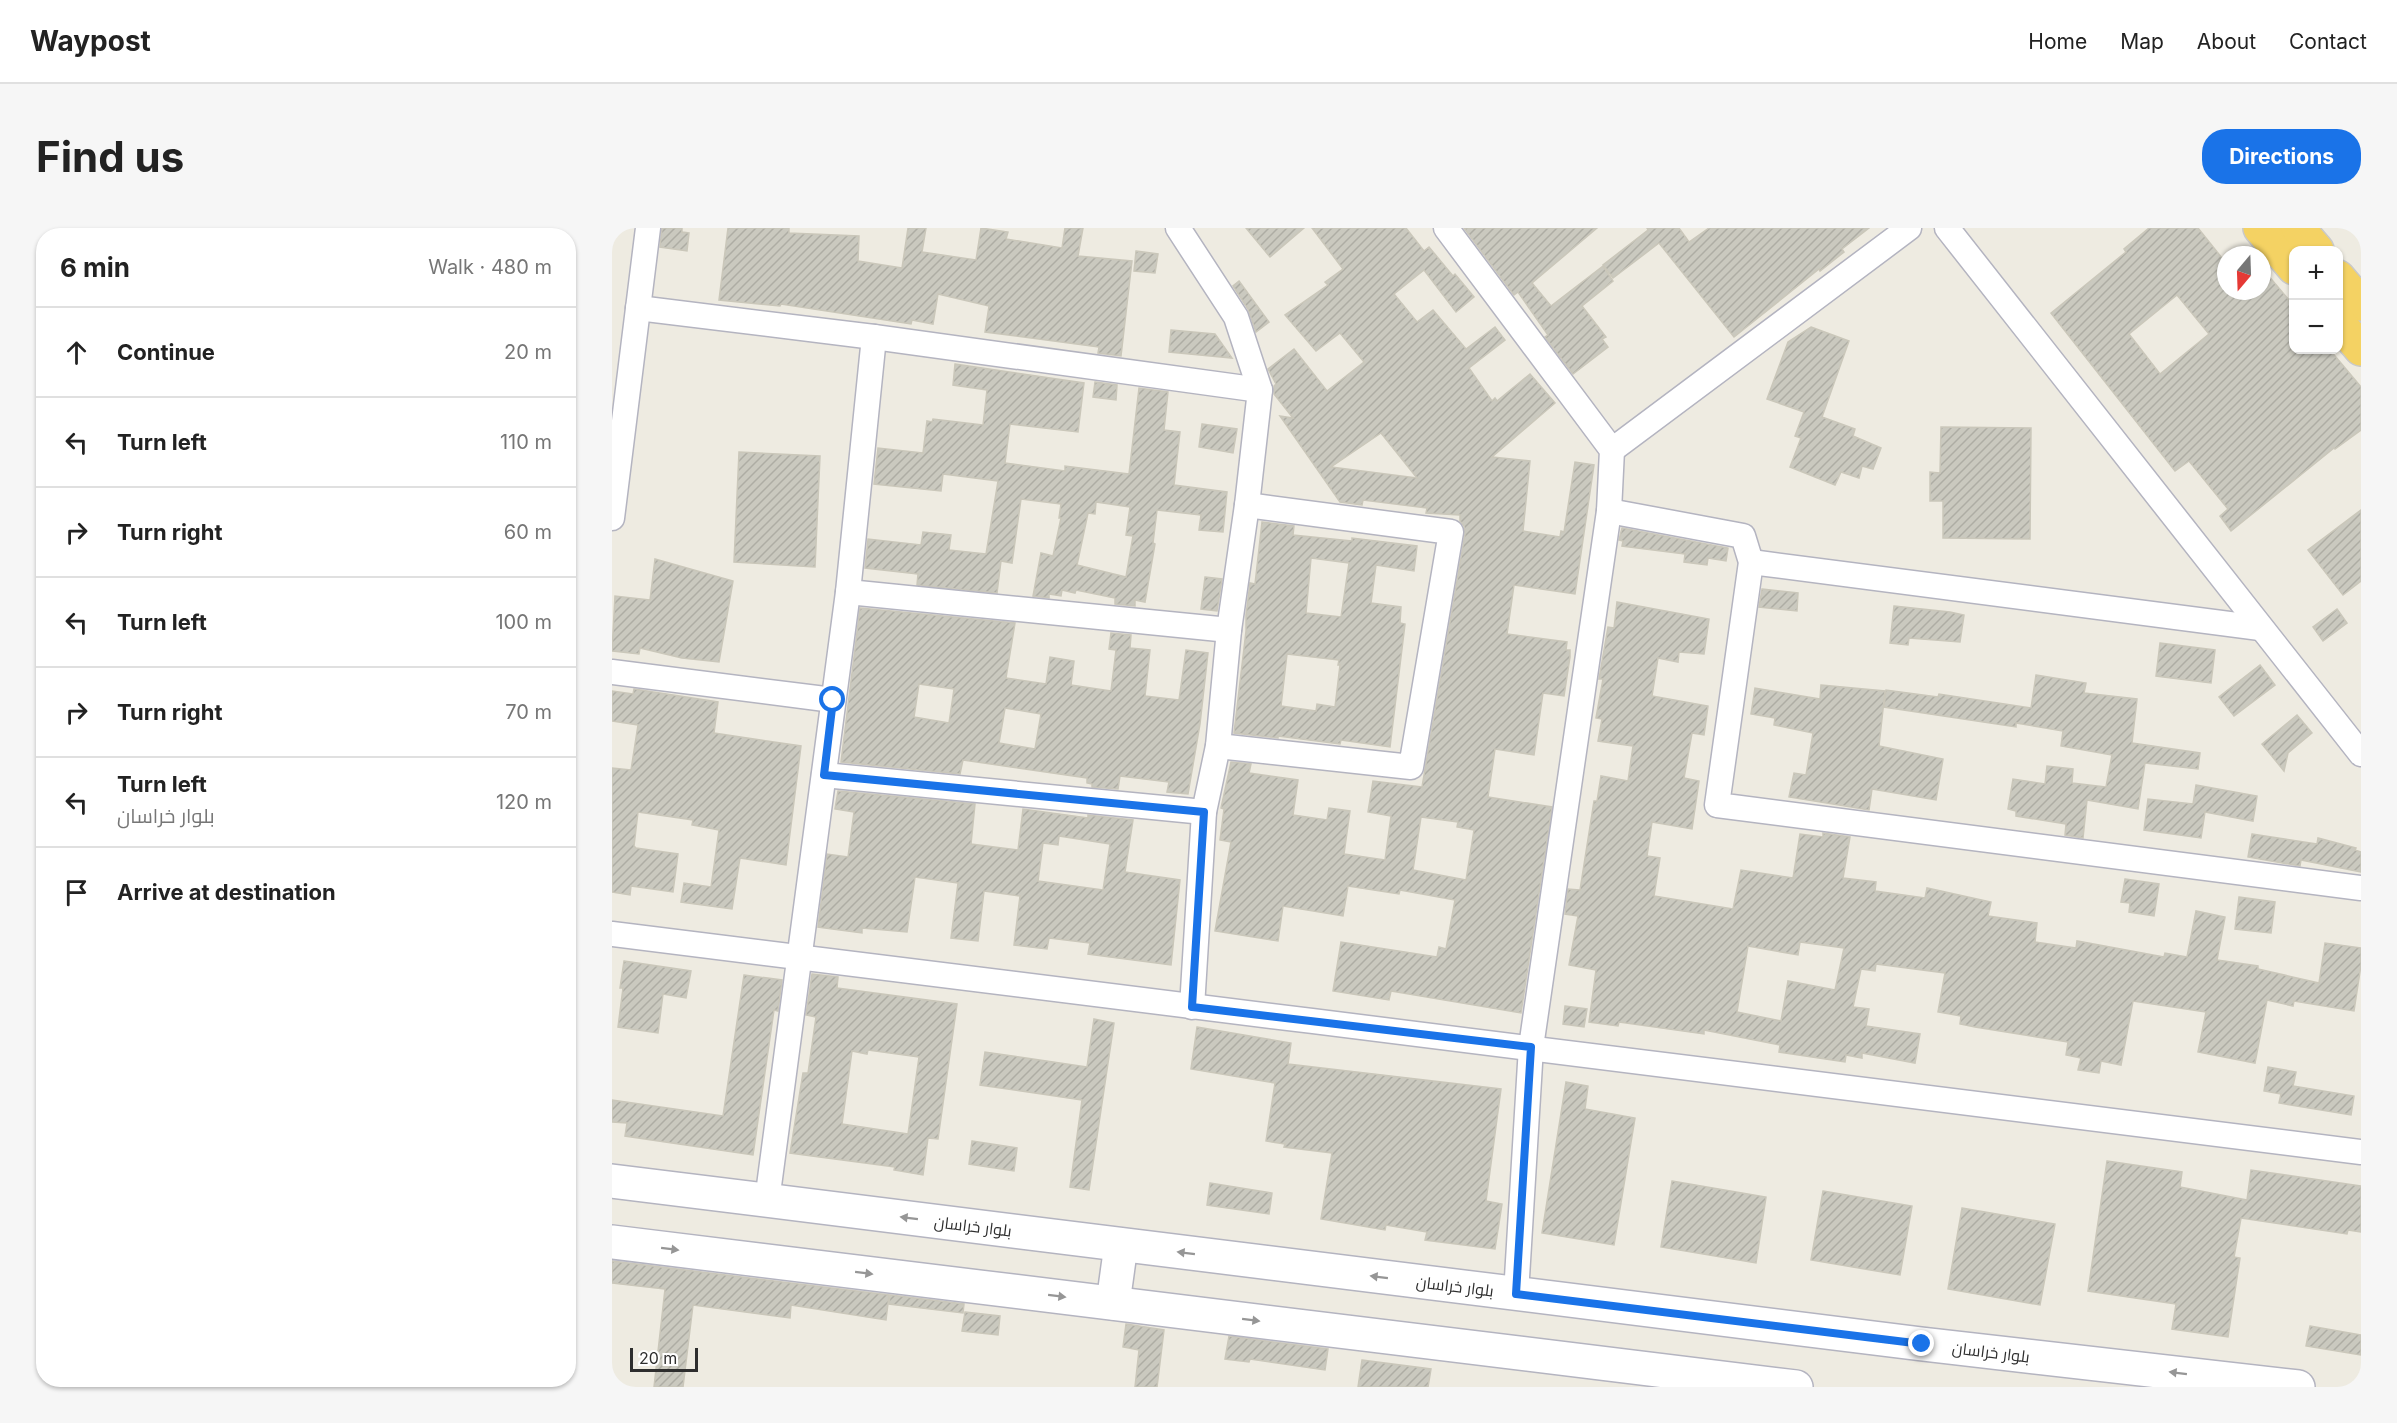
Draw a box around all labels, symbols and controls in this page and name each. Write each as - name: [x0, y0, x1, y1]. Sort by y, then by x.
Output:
- text: Waypost: [30, 24, 151, 58]
- text: Home: [2028, 29, 2087, 54]
- text: Map: [2120, 29, 2164, 54]
- text: About: [2197, 29, 2256, 54]
- text: Contact: [2289, 29, 2367, 54]
- button: Directions: [2202, 129, 2361, 184]
- text: Find us: [36, 131, 184, 182]
- north arrow: [2217, 246, 2271, 300]
- map controls: [2289, 246, 2343, 354]
- button: +: [2289, 246, 2343, 300]
- text: 6 min: [60, 252, 130, 283]
- text: Walk · 480 m: [428, 255, 552, 279]
- button: −: [2289, 300, 2343, 354]
- icon: ahead: [60, 336, 93, 369]
- text: Continue: [117, 339, 215, 365]
- text: 20 m: [504, 340, 552, 364]
- icon: left: [60, 426, 93, 459]
- text: Turn left: [117, 429, 207, 455]
- text: 110 m: [500, 430, 552, 454]
- icon: right: [60, 516, 93, 549]
- text: Turn right: [117, 519, 223, 545]
- text: 60 m: [504, 520, 552, 544]
- icon: left: [60, 606, 93, 639]
- text: Turn left: [117, 609, 207, 635]
- text: 100 m: [495, 610, 552, 634]
- route start: [819, 686, 845, 712]
- icon: right: [60, 696, 93, 729]
- text: Turn right: [117, 699, 223, 725]
- text: 70 m: [505, 700, 552, 724]
- text: Turn left: [117, 771, 207, 797]
- icon: left: [60, 786, 93, 819]
- text: 120 m: [496, 790, 552, 814]
- text: بلوار خراسان: [117, 804, 215, 828]
- icon: arrive: [60, 876, 93, 909]
- text: Arrive at destination: [117, 879, 336, 905]
- street label: بلوار خراسان: [933, 1211, 1013, 1242]
- one-way arrow: [899, 1214, 918, 1223]
- one-way arrow: [661, 1244, 680, 1254]
- one-way arrow: [1176, 1248, 1195, 1258]
- one-way arrow: [854, 1268, 873, 1277]
- street label: بلوار خراسان: [1415, 1271, 1495, 1302]
- one-way arrow: [1370, 1272, 1389, 1282]
- one-way arrow: [1048, 1292, 1067, 1301]
- one-way arrow: [1241, 1315, 1260, 1325]
- route end: [1908, 1330, 1934, 1356]
- street label: بلوار خراسان: [1951, 1337, 2031, 1368]
- scale bar: [630, 1345, 698, 1372]
- text: 20 m: [639, 1348, 677, 1368]
- one-way arrow: [2168, 1368, 2187, 1378]

